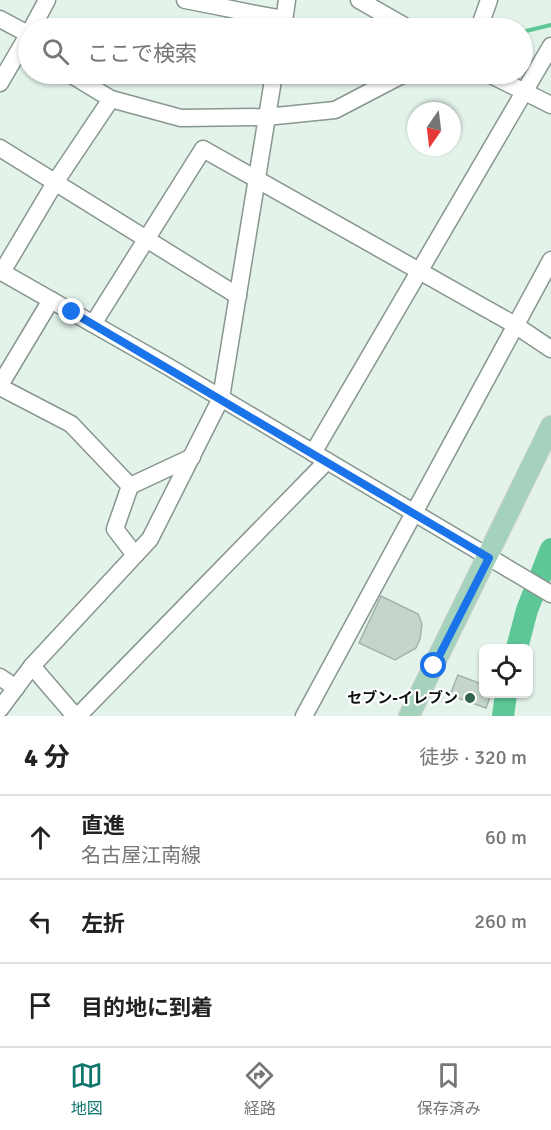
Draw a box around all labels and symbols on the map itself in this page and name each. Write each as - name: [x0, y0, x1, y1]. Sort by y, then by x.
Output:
- north arrow: [407, 102, 461, 156]
- route end: [58, 298, 84, 324]
- route start: [420, 652, 446, 678]
- place label: セブン-イレブン: [347, 689, 458, 707]
- marker: セブン-イレブン: [463, 691, 477, 705]

